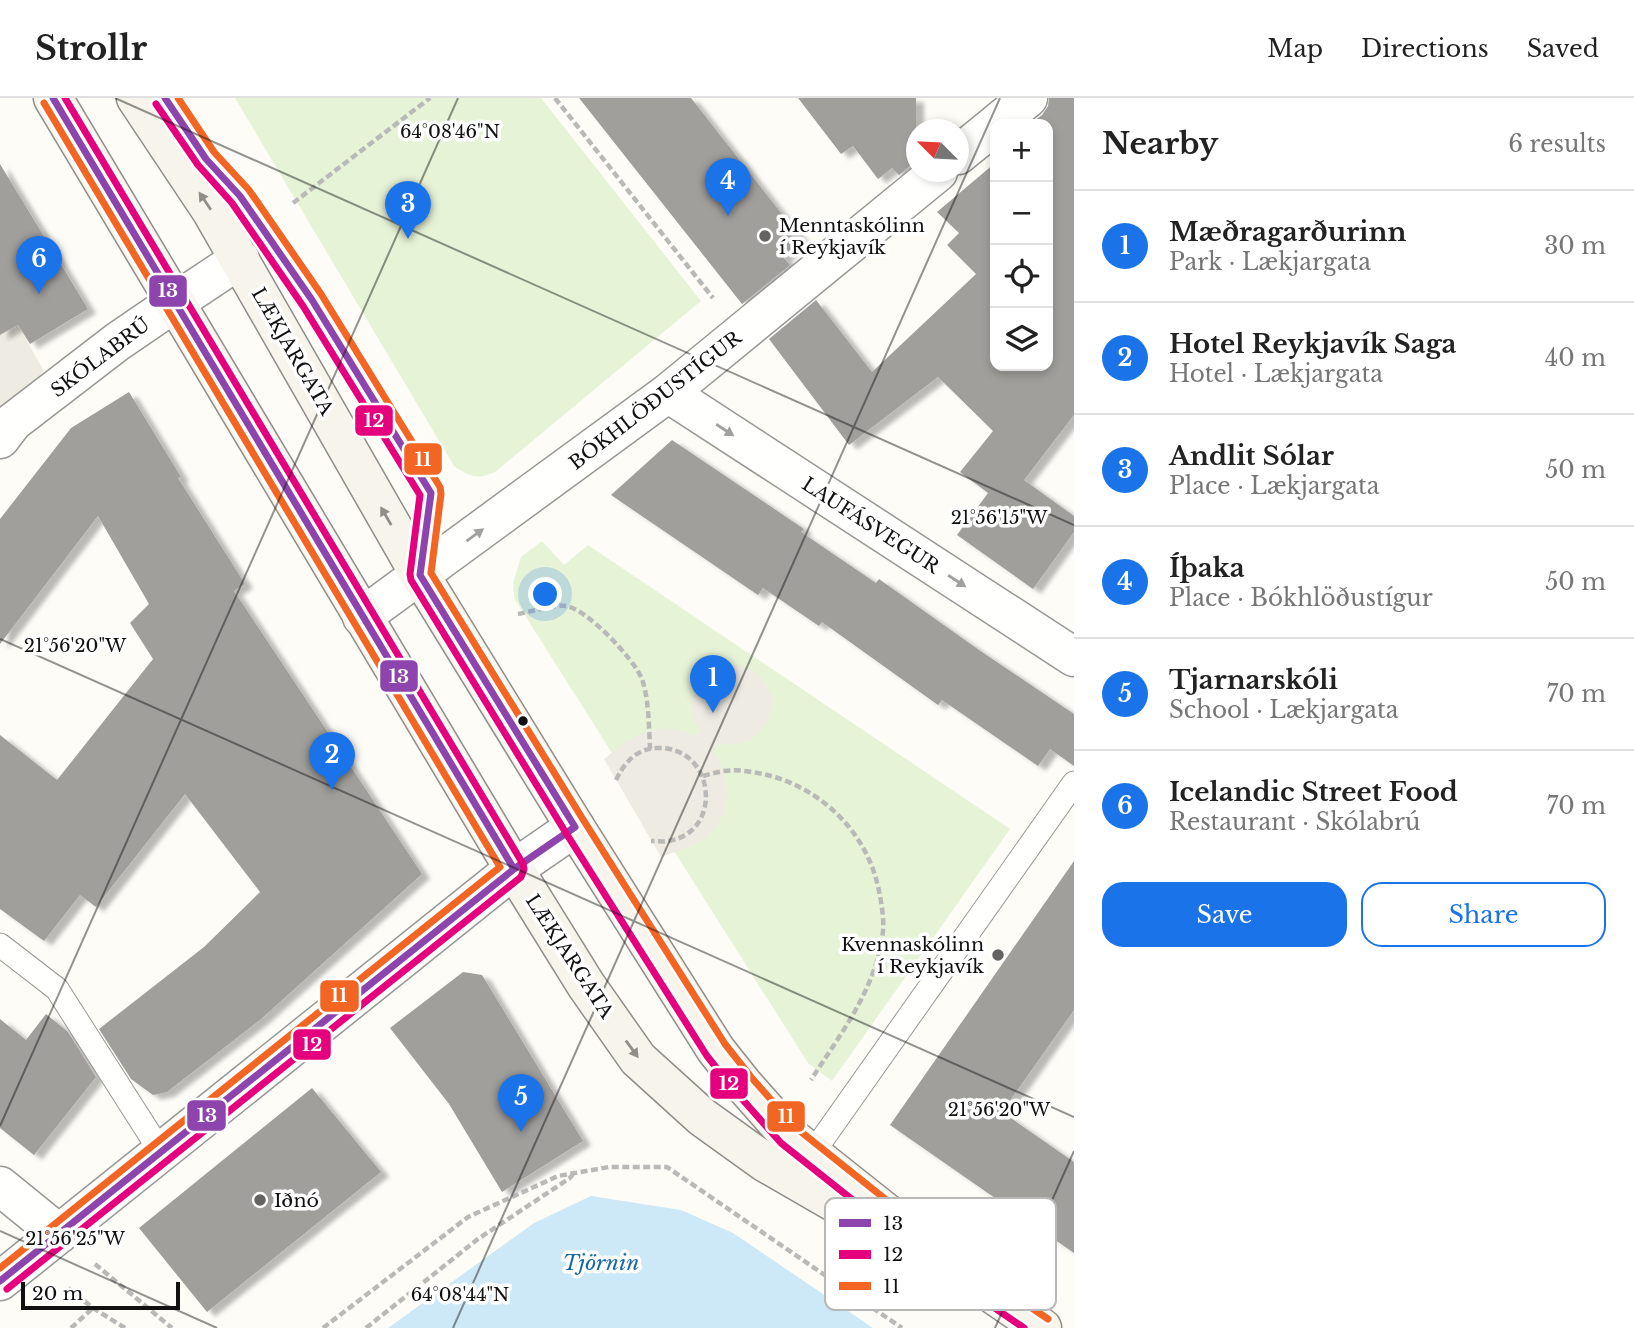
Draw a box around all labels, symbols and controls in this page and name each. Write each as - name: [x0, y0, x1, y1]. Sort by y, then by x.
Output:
- text: Strollr: [35, 28, 147, 69]
- text: Map: [1267, 34, 1323, 63]
- text: Directions: [1361, 34, 1489, 63]
- text: Saved: [1527, 34, 1599, 63]
- north arrow: [906, 119, 969, 182]
- map controls: [990, 119, 1053, 371]
- button: +: [990, 119, 1053, 182]
- text: 64°08'46"N: [400, 121, 500, 143]
- text: Nearby: [1102, 125, 1218, 162]
- text: 6 results: [1508, 130, 1606, 158]
- pin: 4: [705, 158, 751, 216]
- pin: 3: [385, 181, 431, 239]
- button: −: [990, 182, 1053, 245]
- one-way arrow: [198, 192, 212, 210]
- place label: Menntaskólinn í Reykjavík: [779, 214, 925, 259]
- text: Mæðragarðurinn: [1169, 216, 1406, 248]
- marker: Menntaskólinn í Reykjavík: [757, 228, 773, 244]
- text: 1: [1120, 232, 1130, 260]
- text: 30 m: [1544, 232, 1606, 260]
- pin: 6: [16, 236, 62, 294]
- button: locate: [990, 245, 1053, 308]
- text: Park · Lækjargata: [1169, 248, 1371, 276]
- line badge: 13: [148, 274, 188, 308]
- text: 13: [158, 279, 178, 302]
- street label: LÆKJARGATA: [247, 283, 339, 419]
- button: layers: [990, 308, 1053, 371]
- street label: SKÓLABRÚ: [46, 313, 154, 402]
- street label: BÓKHLÖÐUSTÍGUR: [565, 326, 747, 475]
- text: Hotel Reykjavík Saga: [1169, 328, 1457, 360]
- text: 2: [1118, 344, 1132, 372]
- text: 40 m: [1545, 344, 1606, 372]
- text: Hotel · Lækjargata: [1169, 360, 1383, 388]
- line badge: 12: [354, 404, 394, 437]
- text: 12: [364, 409, 384, 432]
- one-way arrow: [716, 423, 735, 436]
- text: Andlit Sólar: [1169, 440, 1334, 472]
- line badge: 11: [403, 442, 443, 476]
- text: 11: [415, 448, 431, 471]
- text: 3: [1118, 456, 1132, 484]
- text: 50 m: [1545, 456, 1606, 484]
- text: Place · Lækjargata: [1169, 472, 1379, 500]
- street label: LAUFÁSVEGUR: [798, 473, 944, 579]
- one-way arrow: [380, 506, 392, 525]
- text: 21°56'15"W: [951, 507, 1048, 529]
- one-way arrow: [466, 528, 484, 542]
- text: Íþaka: [1169, 552, 1245, 584]
- text: 4: [1117, 568, 1133, 596]
- text: 50 m: [1545, 568, 1606, 596]
- one-way arrow: [948, 574, 966, 588]
- your location: [528, 577, 562, 611]
- text: Place · Bókhlöðustígur: [1169, 584, 1433, 612]
- text: 21°56'20"W: [24, 635, 127, 657]
- pin: 1: [690, 655, 736, 713]
- line badge: 13: [379, 659, 419, 693]
- text: Tjarnarskóli: [1169, 664, 1338, 696]
- text: 13: [389, 665, 409, 688]
- text: 5: [1118, 680, 1132, 708]
- text: 70 m: [1547, 680, 1606, 708]
- text: School · Lækjargata: [1169, 696, 1398, 724]
- unlabelled marker: [516, 714, 530, 728]
- pin: 2: [309, 732, 355, 790]
- text: Icelandic Street Food: [1169, 776, 1458, 808]
- text: 6: [1117, 792, 1133, 820]
- text: 70 m: [1547, 792, 1606, 820]
- text: Restaurant · Skólabrú: [1169, 808, 1420, 836]
- button: Save: [1102, 882, 1347, 947]
- button: Share: [1361, 882, 1606, 947]
- street label: LÆKJARGATA: [521, 890, 618, 1023]
- place label: Kvennaskólinn í Reykjavík: [841, 933, 984, 978]
- marker: Kvennaskólinn í Reykjavík: [990, 947, 1006, 963]
- line badge: 11: [319, 979, 360, 1013]
- text: 11: [331, 984, 347, 1007]
- line badge: 12: [292, 1028, 332, 1061]
- text: 12: [302, 1033, 322, 1056]
- one-way arrow: [625, 1040, 639, 1058]
- line badge: 12: [709, 1067, 749, 1100]
- text: 12: [719, 1072, 739, 1095]
- pin: 5: [498, 1074, 544, 1132]
- line badge: 13: [186, 1099, 227, 1132]
- text: 21°56'20"W: [948, 1099, 1051, 1121]
- line badge: 11: [766, 1100, 806, 1133]
- text: 13: [197, 1104, 217, 1127]
- text: 11: [778, 1105, 794, 1128]
- place label: Iðnó: [274, 1189, 319, 1212]
- marker: Iðnó: [252, 1192, 268, 1208]
- legend: [825, 1198, 1056, 1310]
- text: 13: [883, 1212, 903, 1235]
- text: 21°56'25"W: [25, 1228, 126, 1250]
- text: 12: [883, 1243, 903, 1266]
- water label: Tjörnin: [563, 1250, 639, 1276]
- text: 11: [883, 1275, 900, 1298]
- scale bar: [21, 1279, 180, 1311]
- text: 20 m: [32, 1282, 83, 1305]
- text: 64°08'44"N: [411, 1284, 509, 1306]

